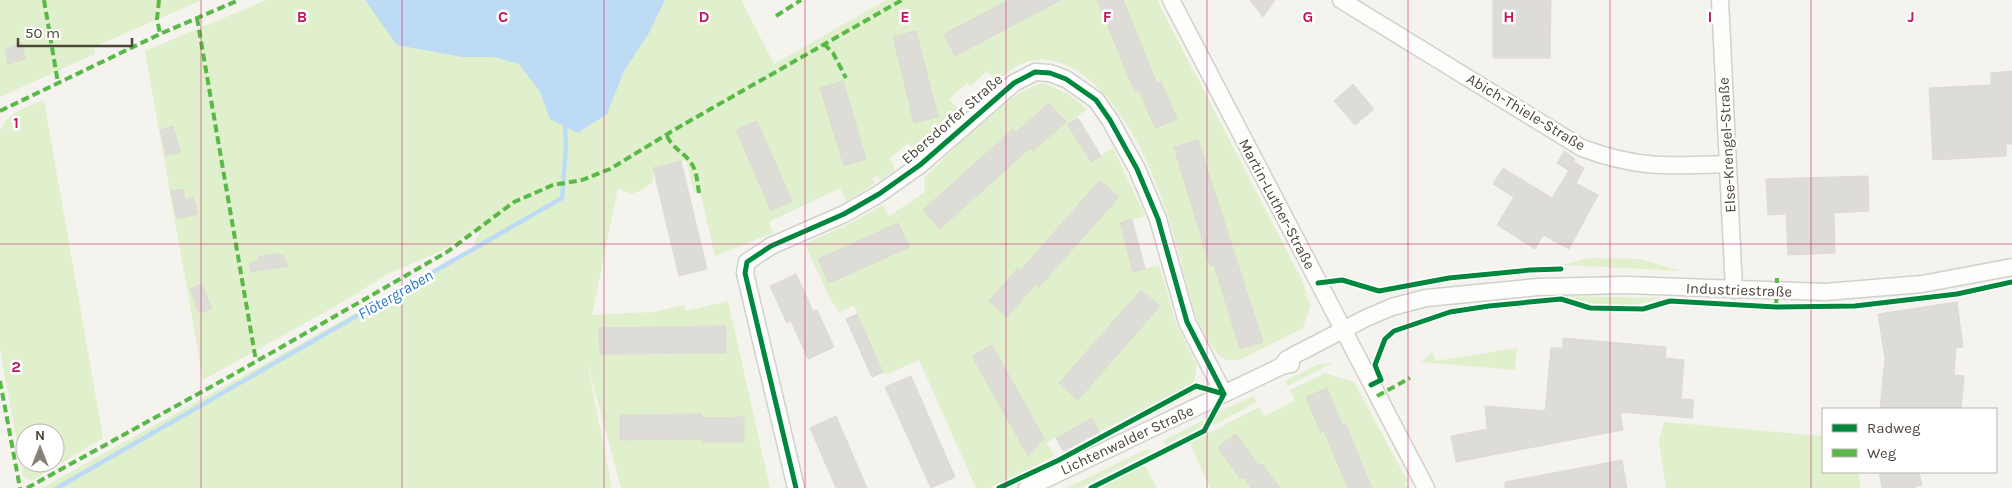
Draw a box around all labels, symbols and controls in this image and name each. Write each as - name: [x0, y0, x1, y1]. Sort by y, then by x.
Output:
- text: B: [297, 7, 307, 26]
- text: C: [498, 7, 508, 26]
- text: D: [699, 7, 710, 26]
- text: E: [900, 7, 910, 26]
- text: F: [1103, 7, 1112, 26]
- text: G: [1303, 7, 1313, 26]
- text: H: [1503, 7, 1515, 26]
- text: I: [1708, 7, 1712, 26]
- text: J: [1907, 7, 1915, 26]
- scale bar: [18, 15, 131, 47]
- text: 50 m: [25, 24, 60, 42]
- street label: Abich-Thiele-Straße: [1463, 69, 1589, 155]
- street label: Ebersdorfer Straße: [898, 70, 1006, 168]
- street label: Else-Krengel-Straße: [1714, 77, 1740, 213]
- text: 1: [13, 113, 19, 132]
- street label: Martin-Luther-Straße: [1235, 136, 1319, 272]
- water label: Flötergraben: [354, 265, 436, 324]
- street label: Industriestraße: [1685, 279, 1793, 301]
- text: 2: [11, 357, 21, 376]
- street label: Lichtenwalder Straße: [1058, 401, 1196, 479]
- legend: [1822, 408, 1997, 473]
- text: Radweg: [1867, 419, 1921, 437]
- north arrow: [15, 423, 65, 473]
- text: N: [35, 427, 45, 444]
- text: Weg: [1867, 444, 1897, 462]

